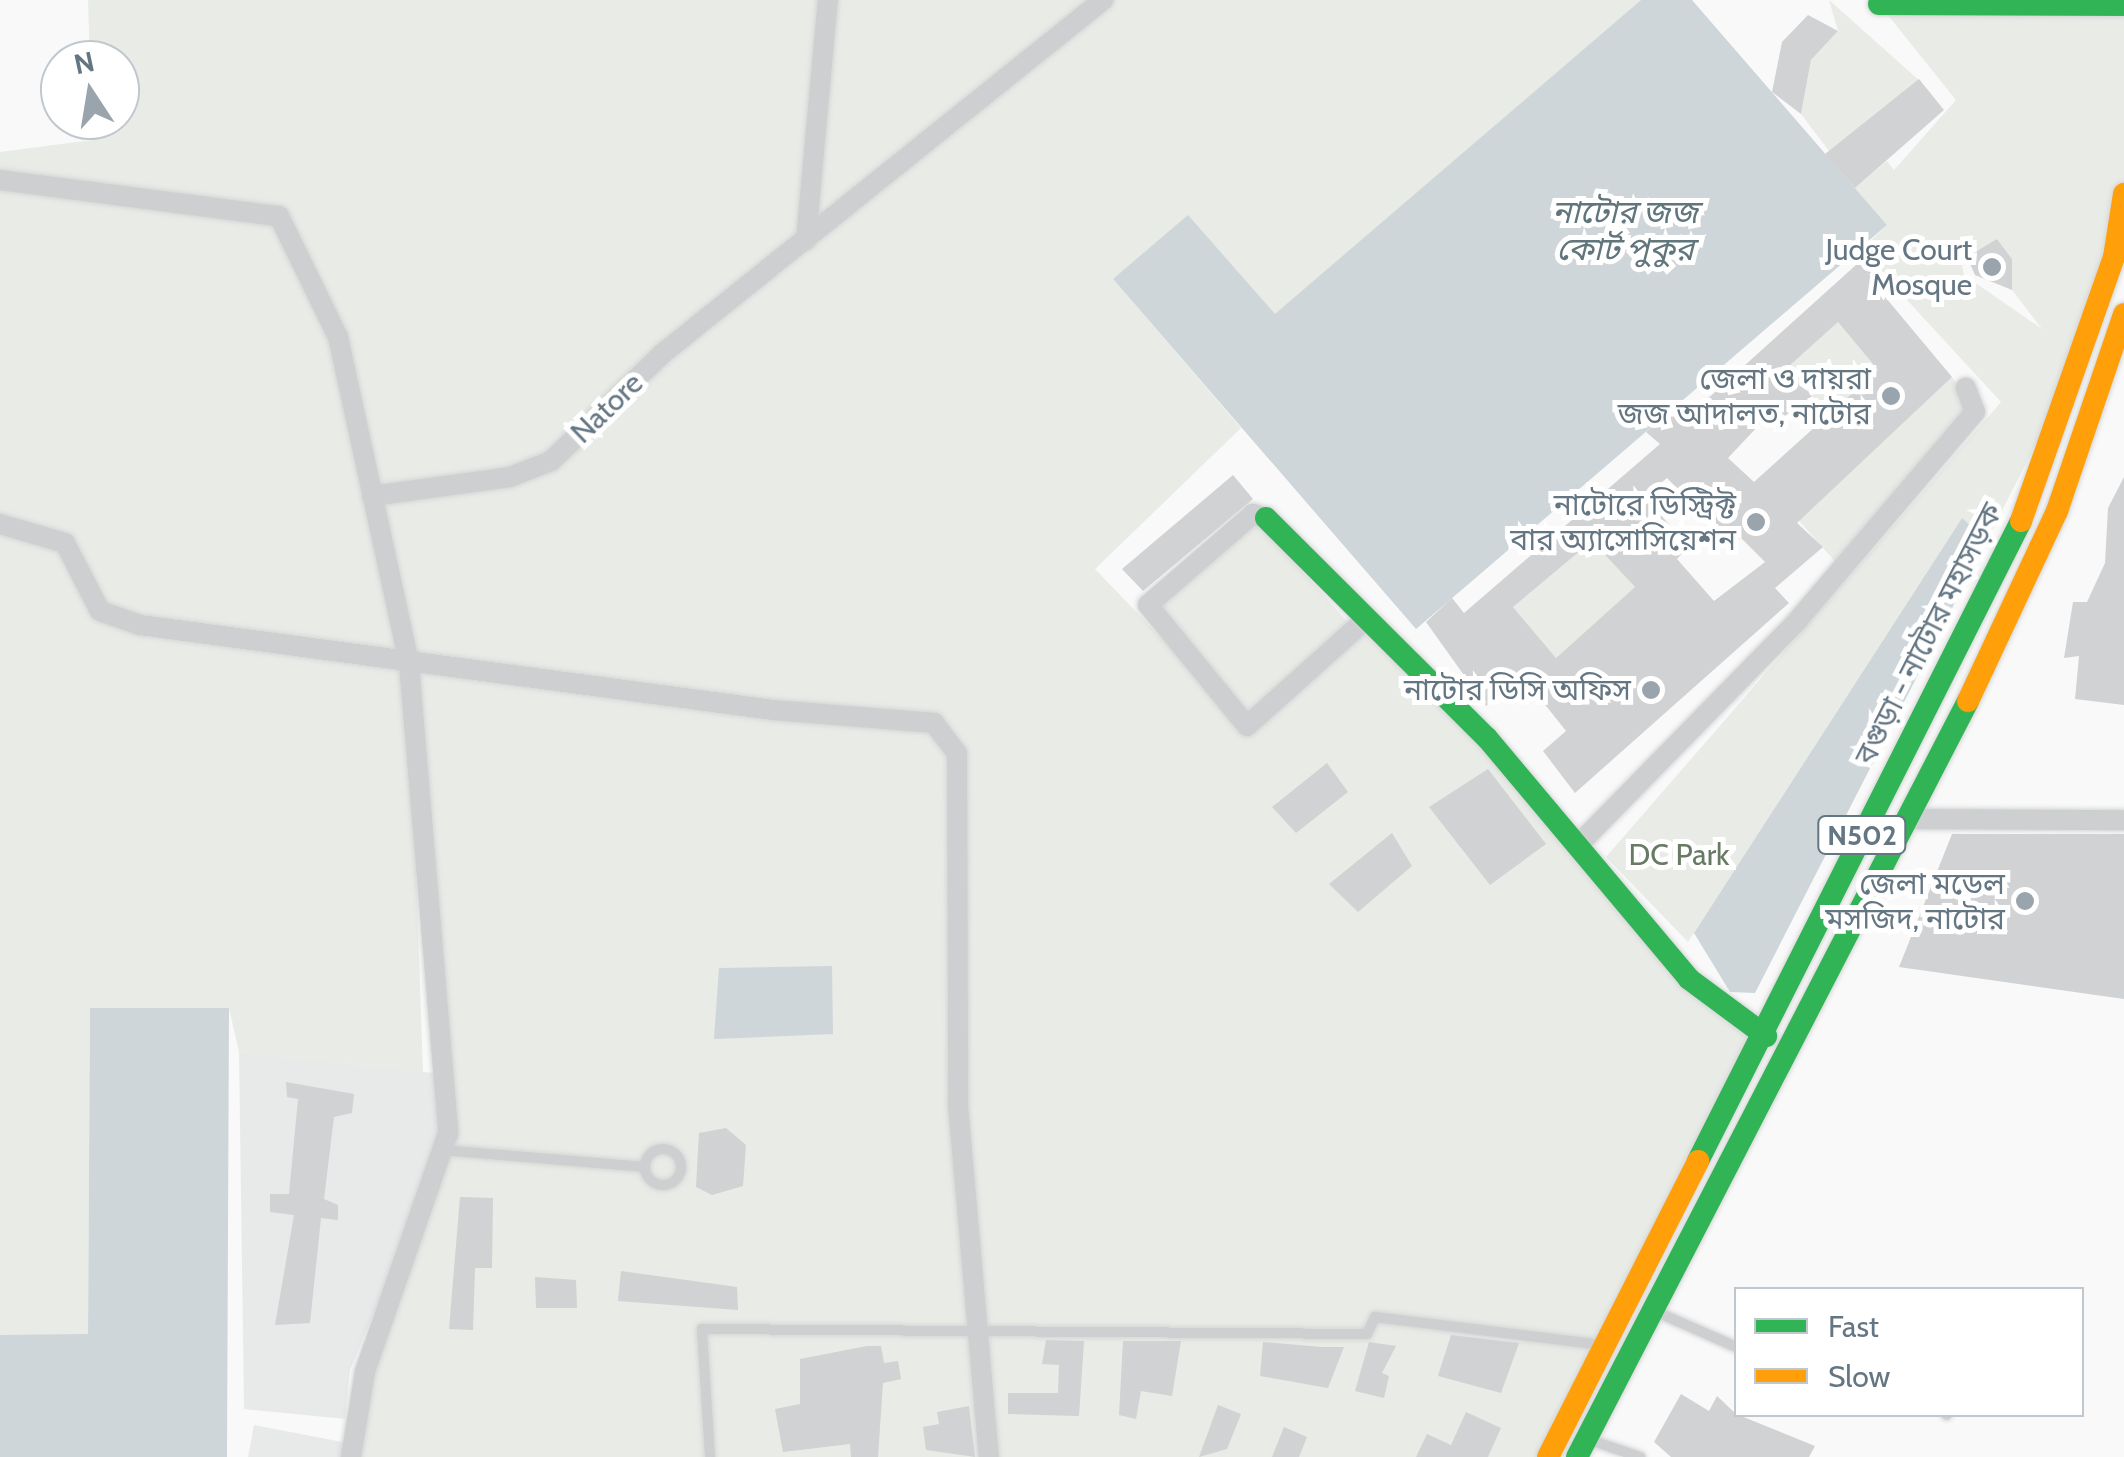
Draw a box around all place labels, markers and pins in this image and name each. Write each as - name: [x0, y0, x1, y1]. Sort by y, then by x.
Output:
- place label: Judge Court Mosque: [1825, 232, 1972, 302]
- marker: Judge Court Mosque: [1981, 256, 2003, 278]
- place label: জেলা ও দায়রা জজ আদালত, নাটোর: [1618, 361, 1871, 432]
- marker: জেলা ও দায়রা জজ আদালত, নাটোর: [1880, 385, 1902, 407]
- place label: নাটোরে ডিস্ট্রিক্ট বার অ্যাসোসিয়েশন: [1510, 487, 1736, 558]
- marker: নাটোরে ডিস্ট্রিক্ট বার অ্যাসোসিয়েশন: [1745, 511, 1767, 533]
- place label: নাটোর ডিসি অফিস: [1404, 672, 1631, 708]
- marker: নাটোর ডিসি অফিস: [1640, 679, 1662, 701]
- place label: জেলা মডেল মসজিদ, নাটোর: [1825, 866, 2005, 936]
- marker: জেলা মডেল মসজিদ, নাটোর: [2014, 890, 2036, 912]

